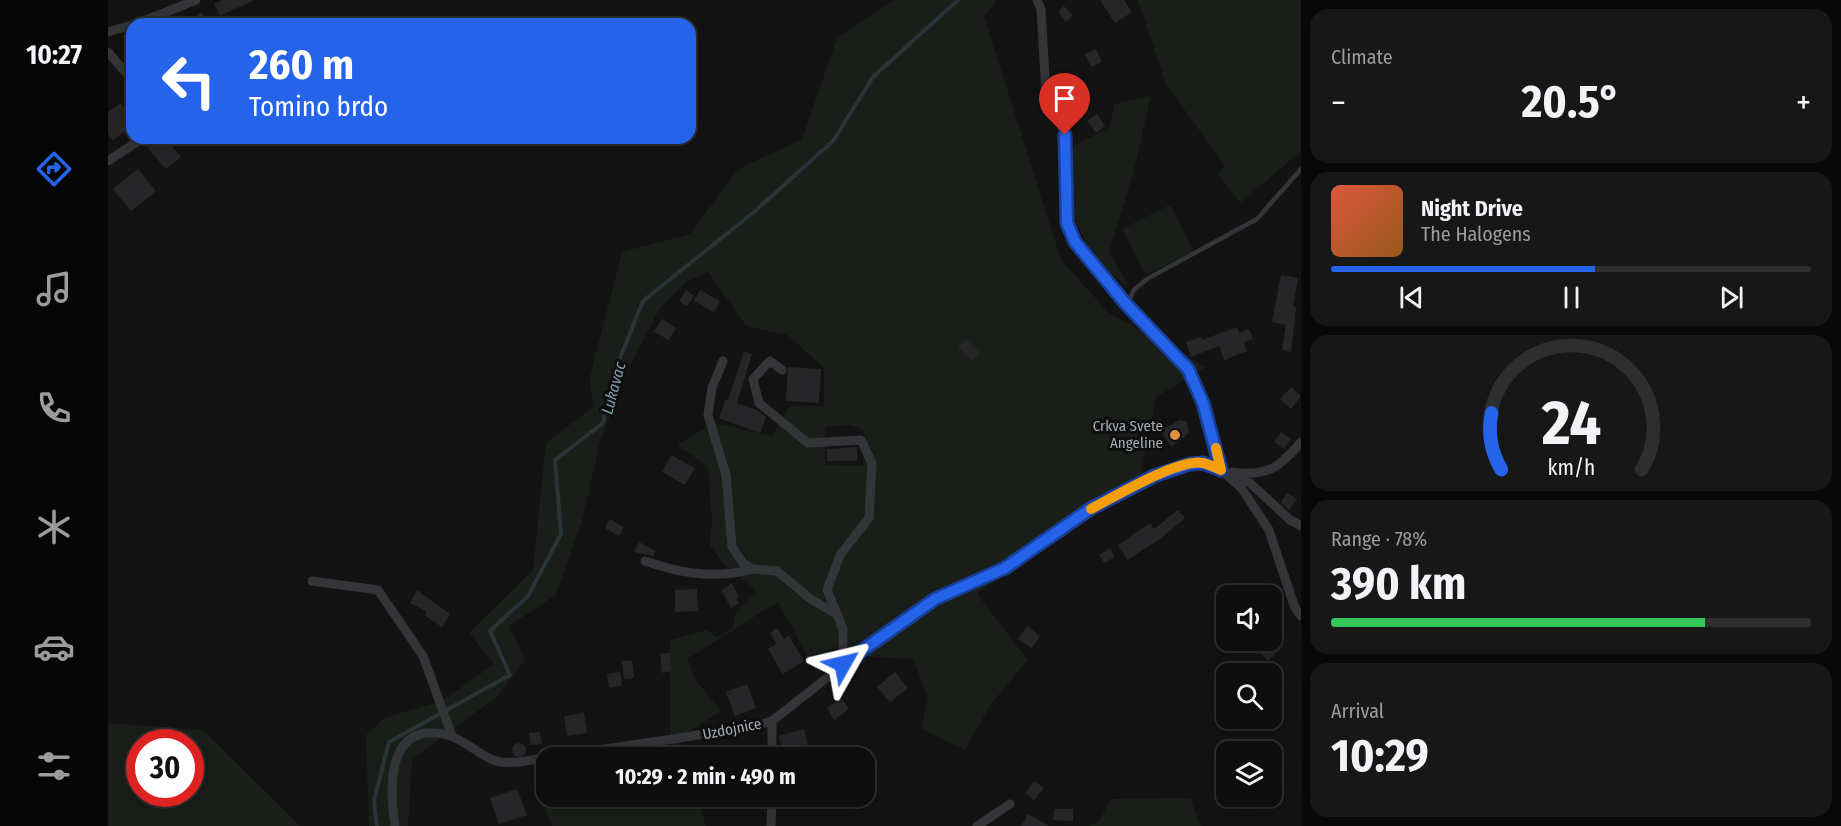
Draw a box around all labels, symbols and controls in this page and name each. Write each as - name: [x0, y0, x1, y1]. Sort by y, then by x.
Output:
- text: 10:27: [26, 39, 82, 71]
- text: 260 m: [249, 40, 354, 90]
- icon: left: [150, 42, 228, 120]
- text: Climate: [1331, 45, 1393, 69]
- pin: [1039, 73, 1090, 135]
- text: 20.5°: [1521, 75, 1620, 129]
- icon: arrive: [1048, 82, 1081, 115]
- text: −: [1331, 83, 1346, 123]
- text: +: [1796, 83, 1811, 123]
- text: Tomino brdo: [249, 91, 388, 123]
- icon: directions: [33, 148, 75, 190]
- text: Night Drive: [1421, 195, 1523, 222]
- text: The Halogens: [1421, 222, 1531, 246]
- icon: music: [33, 268, 75, 310]
- icon: previous: [1395, 281, 1428, 314]
- icon: pause: [1555, 281, 1588, 314]
- icon: next: [1715, 281, 1748, 314]
- water label: Lukavac: [597, 360, 630, 416]
- text: 24: [1540, 386, 1601, 461]
- icon: phone: [33, 387, 75, 429]
- place label: Crkva Svete Angeline: [1093, 417, 1163, 452]
- marker: Crkva Svete Angeline: [1168, 428, 1182, 442]
- text: km/h: [1547, 455, 1595, 481]
- icon: climate: [33, 506, 75, 548]
- text: Range · 78%: [1331, 527, 1427, 551]
- text: 390 km: [1331, 557, 1466, 611]
- map controls: [1216, 585, 1282, 807]
- button: sound: [1216, 585, 1282, 651]
- icon: car: [33, 626, 75, 668]
- position arrow: [811, 632, 875, 696]
- button: search: [1216, 663, 1282, 729]
- text: Arrival: [1331, 699, 1384, 723]
- street label: Uzdojnice: [701, 714, 763, 744]
- speed limit sign: 30: [126, 729, 204, 807]
- text: 10:29: [1331, 729, 1429, 783]
- button: layers: [1216, 741, 1282, 807]
- icon: filters: [33, 745, 75, 787]
- text: 10:29 · 2 min · 490 m: [615, 763, 796, 790]

